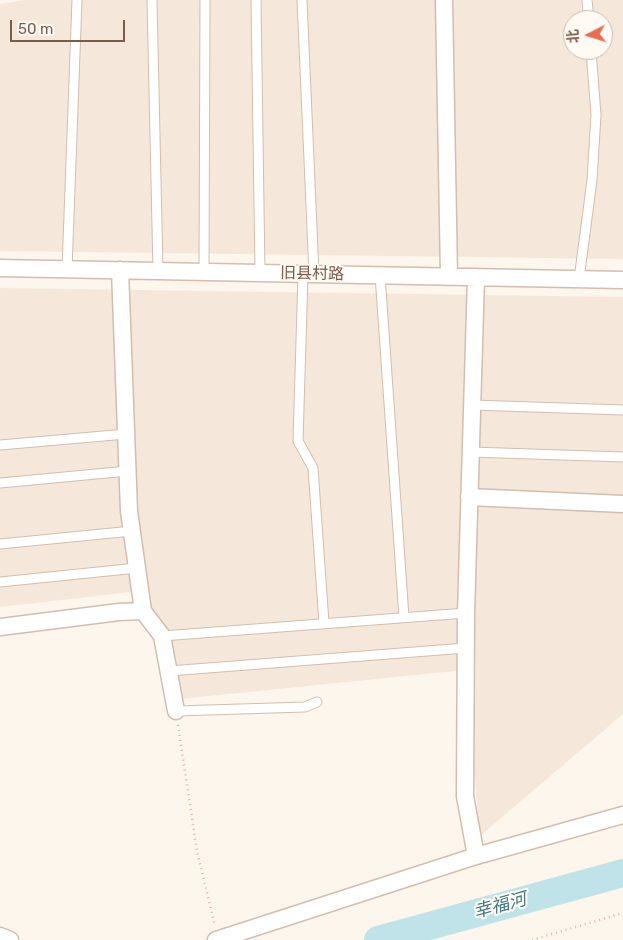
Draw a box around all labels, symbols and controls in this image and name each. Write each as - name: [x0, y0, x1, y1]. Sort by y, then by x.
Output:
- scale bar: [12, 10, 128, 42]
- north arrow: [563, 10, 613, 60]
- text: 50 m: [18, 20, 53, 38]
- text: 北: [564, 29, 583, 44]
- street label: 旧县村路: [280, 264, 344, 284]
- water label: 幸福河: [471, 889, 529, 923]

